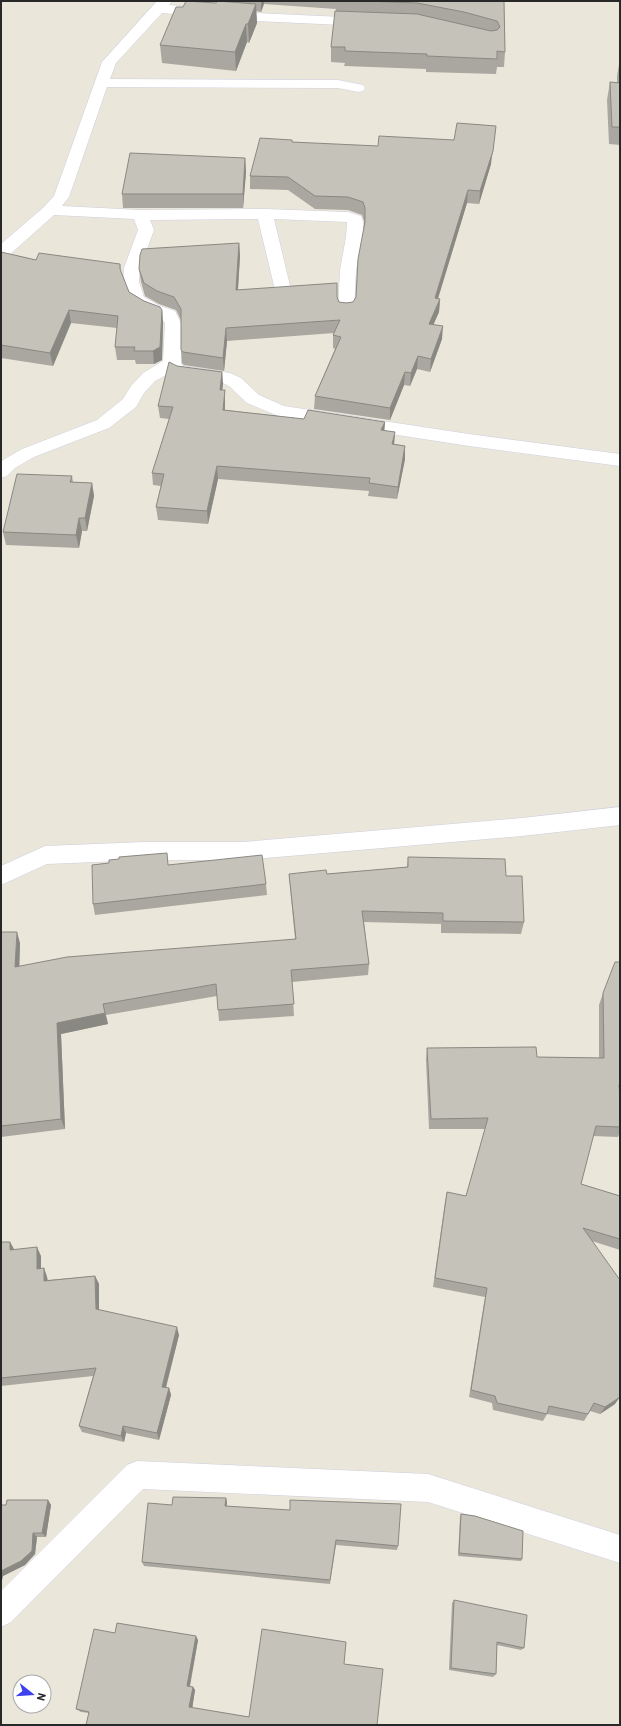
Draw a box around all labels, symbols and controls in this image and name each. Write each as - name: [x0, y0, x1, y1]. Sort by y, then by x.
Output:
- north arrow: [12, 1674, 52, 1714]
- text: N: [35, 1692, 49, 1702]

